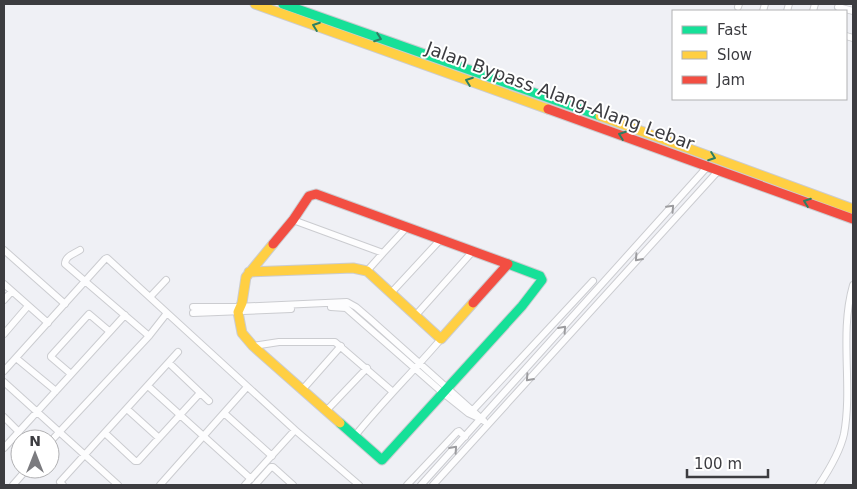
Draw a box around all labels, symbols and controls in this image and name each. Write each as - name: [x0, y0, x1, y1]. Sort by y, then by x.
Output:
- legend: [672, 10, 847, 100]
- one-way arrow: [312, 21, 320, 31]
- text: Fast: [717, 21, 747, 39]
- one-way arrow: [373, 32, 382, 42]
- street label: Jalan Bypass Alang-Alang Lebar: [422, 37, 698, 154]
- text: Slow: [717, 46, 752, 64]
- text: Jam: [716, 71, 745, 89]
- one-way arrow: [465, 77, 473, 87]
- one-way arrow: [618, 131, 626, 141]
- one-way arrow: [707, 151, 716, 161]
- one-way arrow: [804, 198, 812, 208]
- one-way arrow: [665, 204, 674, 213]
- one-way arrow: [635, 252, 644, 261]
- one-way arrow: [557, 325, 566, 334]
- one-way arrow: [526, 373, 535, 382]
- north arrow: [10, 429, 60, 479]
- text: N: [29, 433, 41, 449]
- one-way arrow: [448, 446, 457, 455]
- scale bar: [687, 446, 768, 478]
- text: 100 m: [694, 455, 742, 473]

